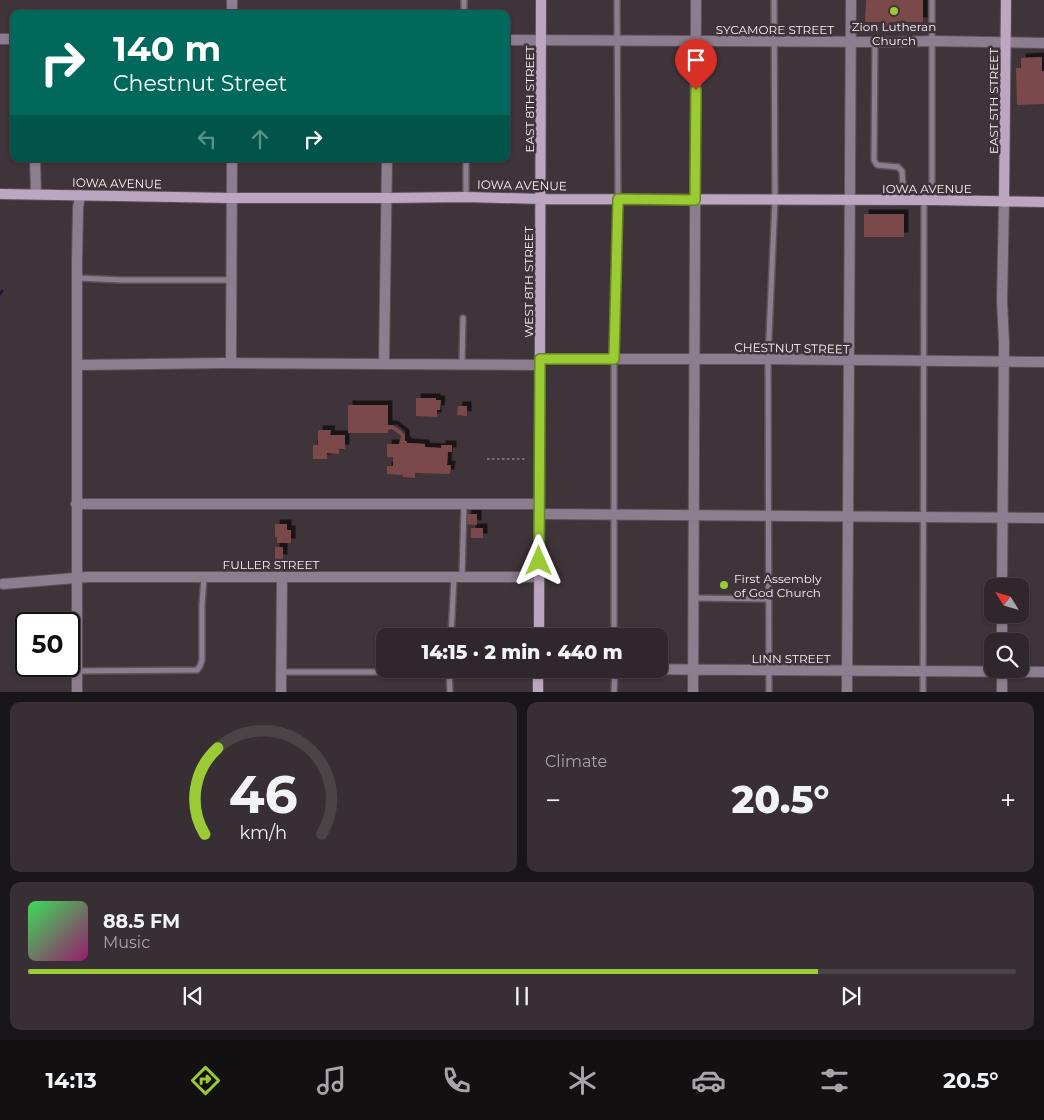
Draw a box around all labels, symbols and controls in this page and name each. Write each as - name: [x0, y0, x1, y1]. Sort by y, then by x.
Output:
- marker: Zion Lutheran Church: [888, 5, 900, 17]
- place label: Zion Lutheran Church: [852, 19, 936, 48]
- street label: SYCAMORE STREET: [716, 22, 834, 37]
- text: 140 m: [113, 27, 221, 70]
- icon: right: [30, 30, 95, 95]
- pin: [675, 39, 717, 90]
- street label: EAST 8TH STREET: [522, 45, 537, 153]
- icon: arrive: [682, 46, 710, 74]
- street label: EAST 5TH STREET: [986, 48, 1001, 154]
- text: Chestnut Street: [113, 70, 287, 97]
- icon: left: [193, 125, 221, 153]
- icon: ahead: [246, 125, 274, 153]
- icon: right: [299, 125, 327, 153]
- street label: IOWA AVENUE: [72, 175, 162, 191]
- street label: IOWA AVENUE: [477, 177, 567, 193]
- street label: IOWA AVENUE: [882, 181, 972, 196]
- street label: WEST 8TH STREET: [521, 226, 536, 338]
- street label: CHESTNUT STREET: [734, 339, 850, 357]
- position arrow: [512, 534, 564, 586]
- street label: FULLER STREET: [223, 557, 320, 572]
- place label: First Assembly of God Church: [734, 571, 822, 600]
- north arrow: [984, 578, 1029, 622]
- map controls: [984, 578, 1029, 678]
- marker: First Assembly of God Church: [718, 579, 730, 591]
- speed limit sign: 50: [15, 612, 80, 677]
- button: search: [984, 633, 1029, 678]
- text: 14:15 · 2 min · 440 m: [421, 641, 623, 664]
- street label: LINN STREET: [751, 651, 831, 666]
- text: Climate: [545, 752, 607, 771]
- text: 46: [229, 763, 298, 826]
- text: 20.5°: [732, 776, 829, 823]
- text: −: [545, 783, 561, 817]
- text: +: [1000, 783, 1016, 817]
- text: km/h: [240, 822, 287, 843]
- text: 88.5 FM: [103, 910, 180, 933]
- text: Music: [103, 933, 150, 952]
- icon: previous: [179, 982, 207, 1010]
- icon: pause: [508, 982, 536, 1010]
- icon: next: [837, 982, 865, 1010]
- icon: directions: [188, 1063, 223, 1098]
- icon: music: [314, 1063, 349, 1098]
- icon: phone: [439, 1063, 474, 1098]
- icon: climate: [565, 1063, 600, 1098]
- icon: car: [691, 1063, 726, 1098]
- icon: filters: [817, 1063, 852, 1098]
- text: 14:13: [45, 1067, 97, 1094]
- text: 20.5°: [943, 1067, 998, 1094]

